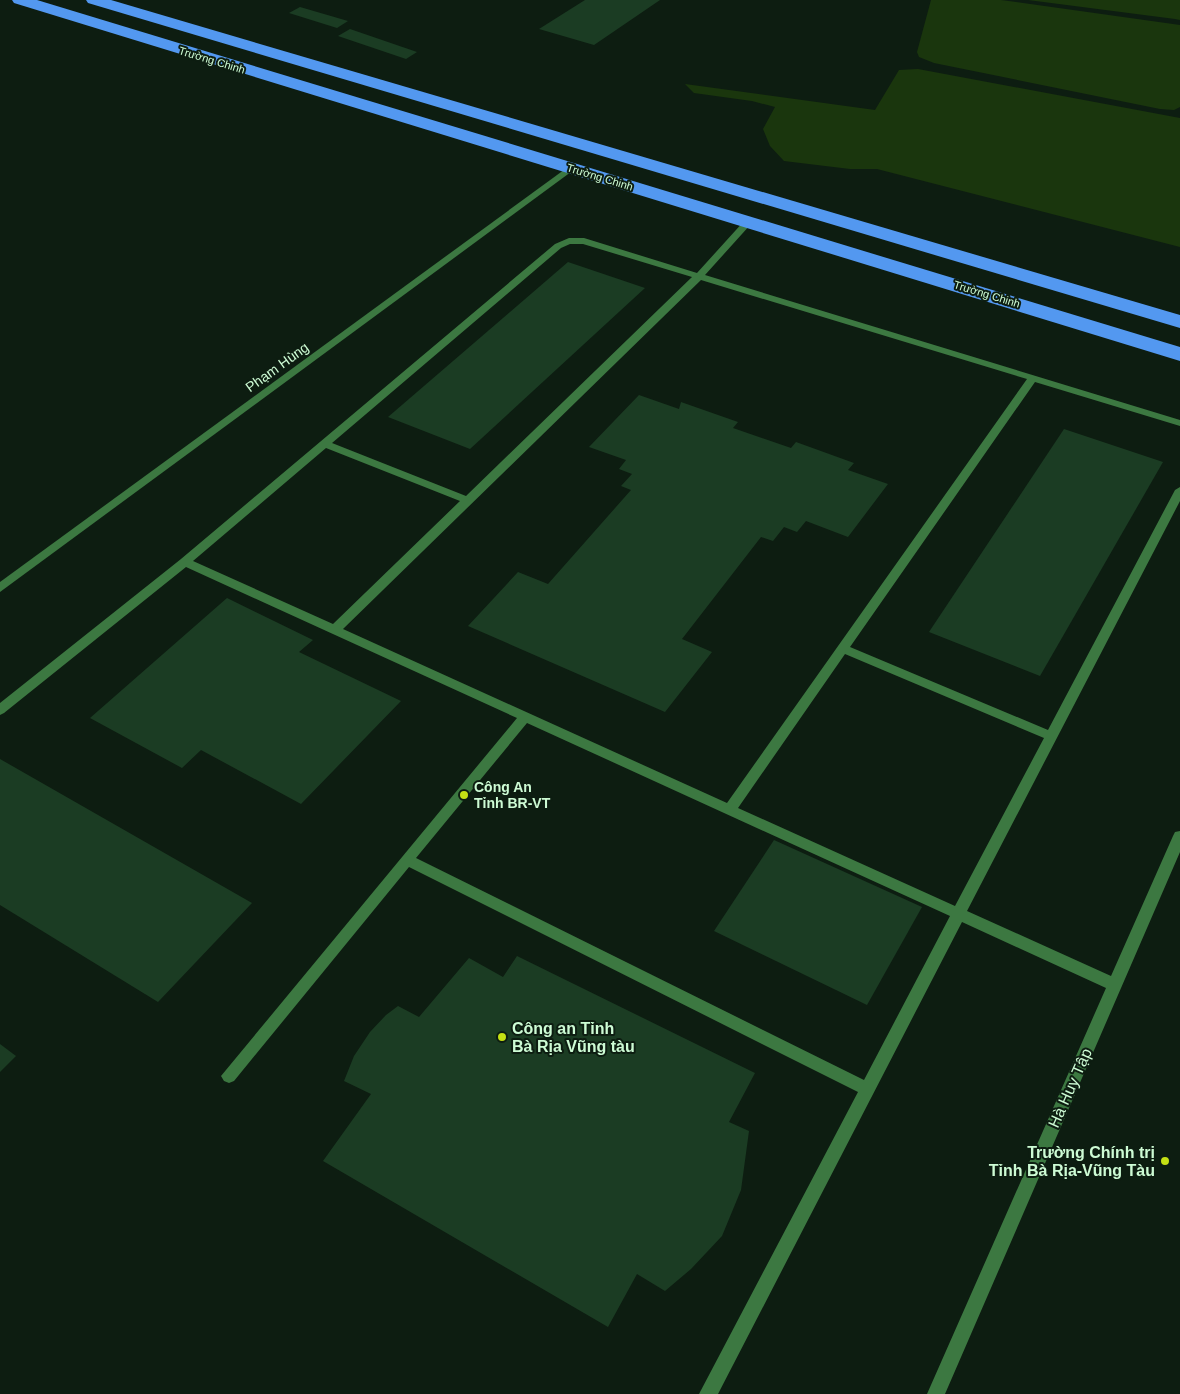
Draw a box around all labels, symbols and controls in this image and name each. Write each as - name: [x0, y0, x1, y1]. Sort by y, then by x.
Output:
- street label: Trường Chinh: [177, 44, 247, 76]
- street label: Trường Chinh: [565, 161, 635, 193]
- street label: Trường Chinh: [952, 278, 1022, 310]
- street label: Phạm Hùng: [242, 339, 312, 395]
- place label: Công An Tỉnh BR-VT: [474, 779, 551, 811]
- marker: Công An Tỉnh BR-VT: [458, 789, 470, 801]
- place label: Công an Tỉnh Bà Rịa Vũng tàu: [512, 1020, 635, 1055]
- marker: Công an Tỉnh Bà Rịa Vũng tàu: [496, 1031, 508, 1043]
- street label: Hà Huy Tập: [1045, 1046, 1095, 1130]
- place label: Trường Chính trị Tỉnh Bà Rịa-Vũng Tàu: [989, 1144, 1155, 1179]
- marker: Trường Chính trị Tỉnh Bà Rịa-Vũng Tàu: [1159, 1155, 1171, 1167]

